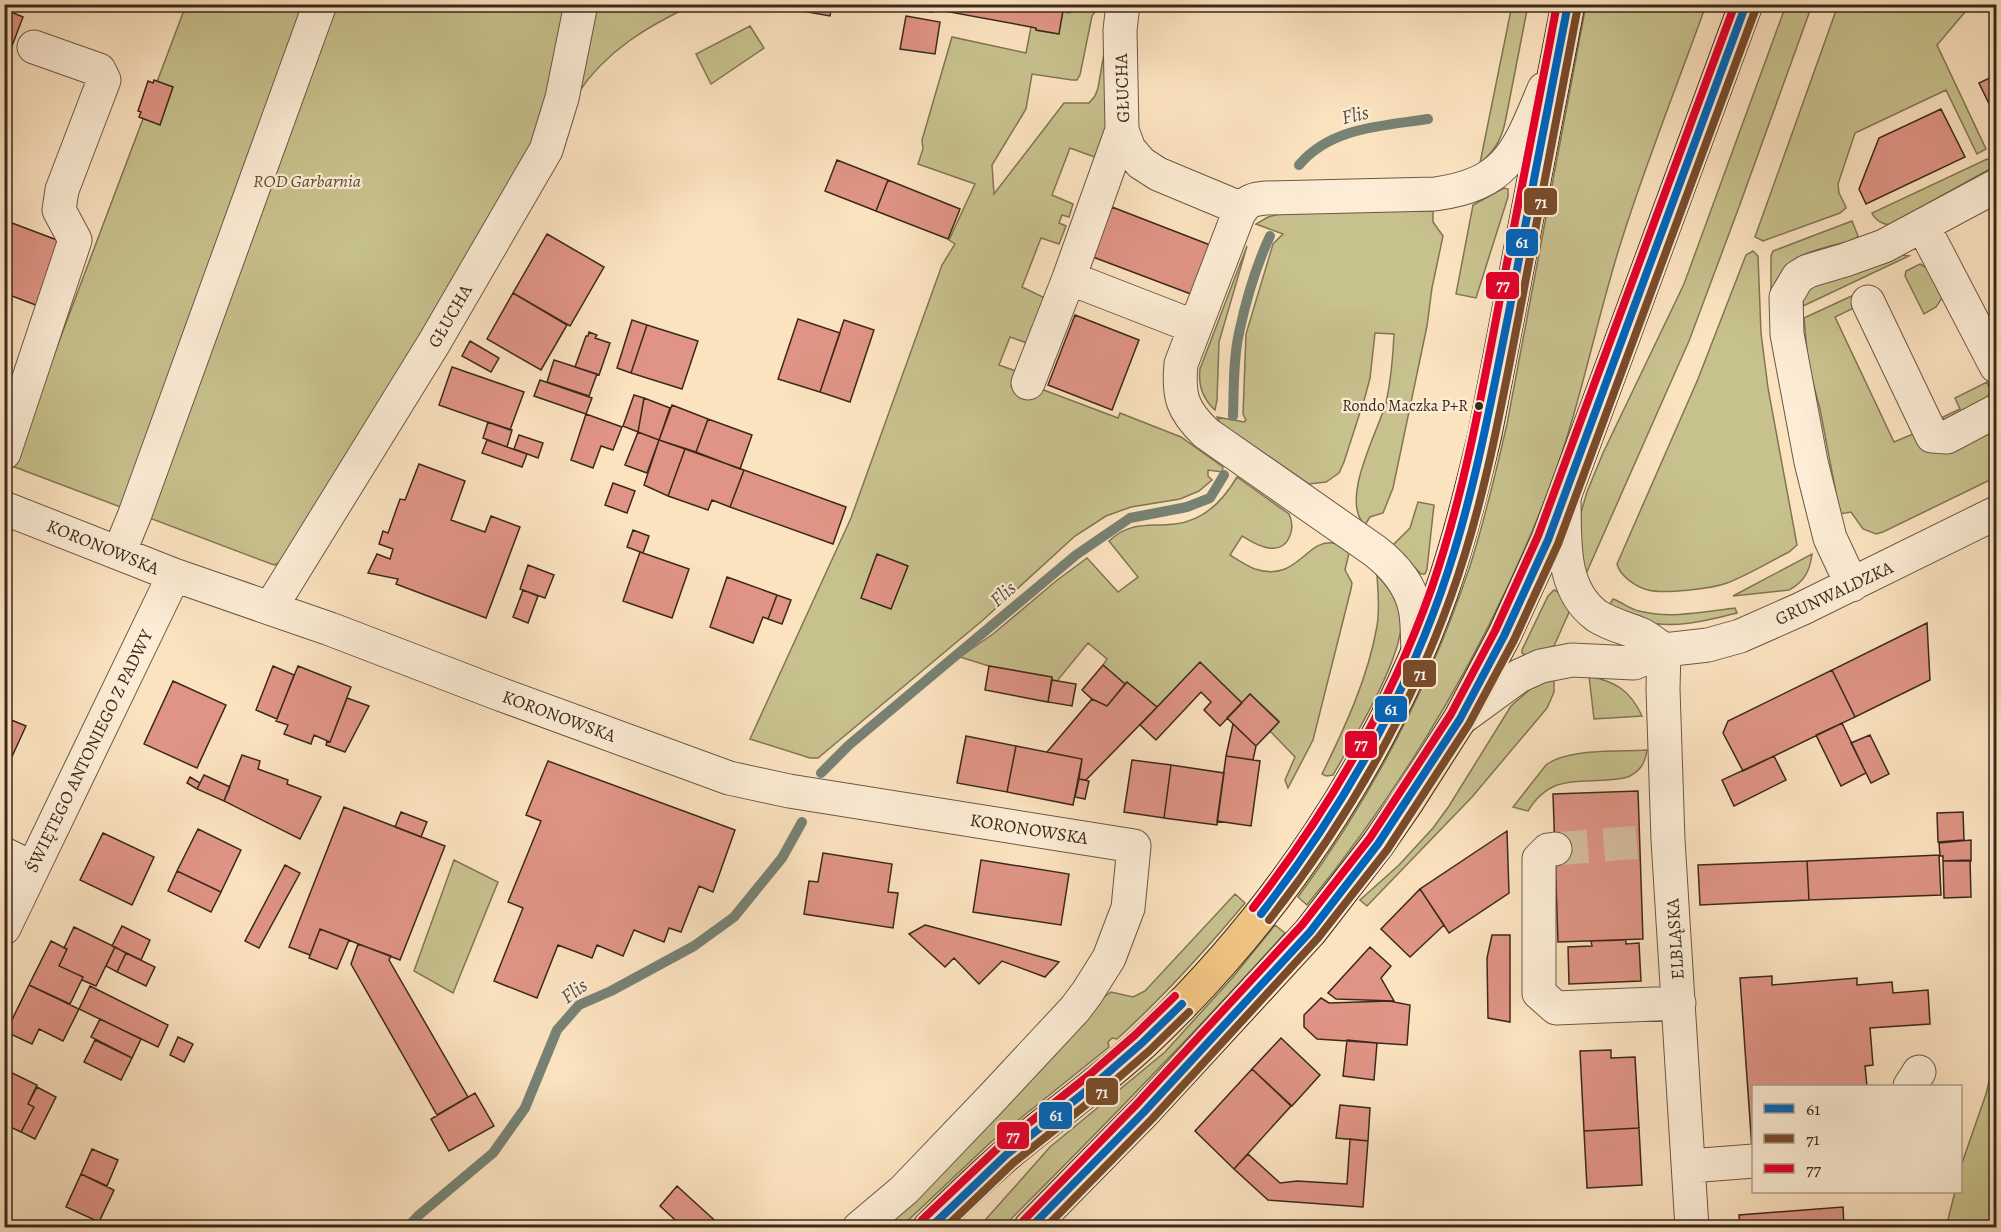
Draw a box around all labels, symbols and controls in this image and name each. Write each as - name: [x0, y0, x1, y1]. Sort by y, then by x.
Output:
- street label: GŁUCHA: [1109, 52, 1135, 123]
- water label: Flis: [1339, 99, 1371, 131]
- park label: ROD Garbarnia: [253, 169, 361, 193]
- line badge: 71: [1523, 187, 1558, 216]
- text: 71: [1535, 192, 1548, 214]
- line badge: 61: [1505, 228, 1539, 257]
- text: 61: [1515, 232, 1529, 254]
- line badge: 77: [1485, 271, 1520, 300]
- text: 77: [1496, 275, 1510, 297]
- street label: GŁUCHA: [422, 280, 478, 352]
- place label: Rondo Maczka P+R: [1342, 395, 1468, 417]
- marker: Rondo Maczka P+R: [1473, 400, 1485, 412]
- street label: KORONOWSKA: [43, 514, 163, 581]
- street label: GRUNWALDZKA: [1771, 555, 1897, 631]
- water label: Flis: [984, 575, 1022, 613]
- street label: ŚWIĘTEGO ANTONIEGO Z PADWY: [20, 624, 159, 876]
- line badge: 71: [1402, 659, 1437, 688]
- text: 71: [1414, 664, 1427, 686]
- street label: KORONOWSKA: [499, 684, 620, 748]
- line badge: 61: [1374, 695, 1408, 723]
- text: 61: [1384, 699, 1398, 721]
- line badge: 77: [1344, 730, 1378, 759]
- text: 77: [1354, 734, 1368, 756]
- street label: KORONOWSKA: [968, 808, 1090, 850]
- street label: ELBLĄSKA: [1660, 897, 1690, 980]
- water label: Flis: [555, 972, 593, 1010]
- line badge: 71: [1085, 1077, 1119, 1106]
- text: 71: [1096, 1082, 1109, 1104]
- legend: [1752, 1085, 1962, 1193]
- text: 61: [1806, 1097, 1820, 1121]
- line badge: 61: [1038, 1101, 1073, 1130]
- text: 61: [1049, 1105, 1063, 1127]
- line badge: 77: [996, 1121, 1030, 1150]
- text: 77: [1006, 1126, 1020, 1148]
- text: 71: [1806, 1127, 1820, 1151]
- text: 77: [1806, 1157, 1822, 1181]

